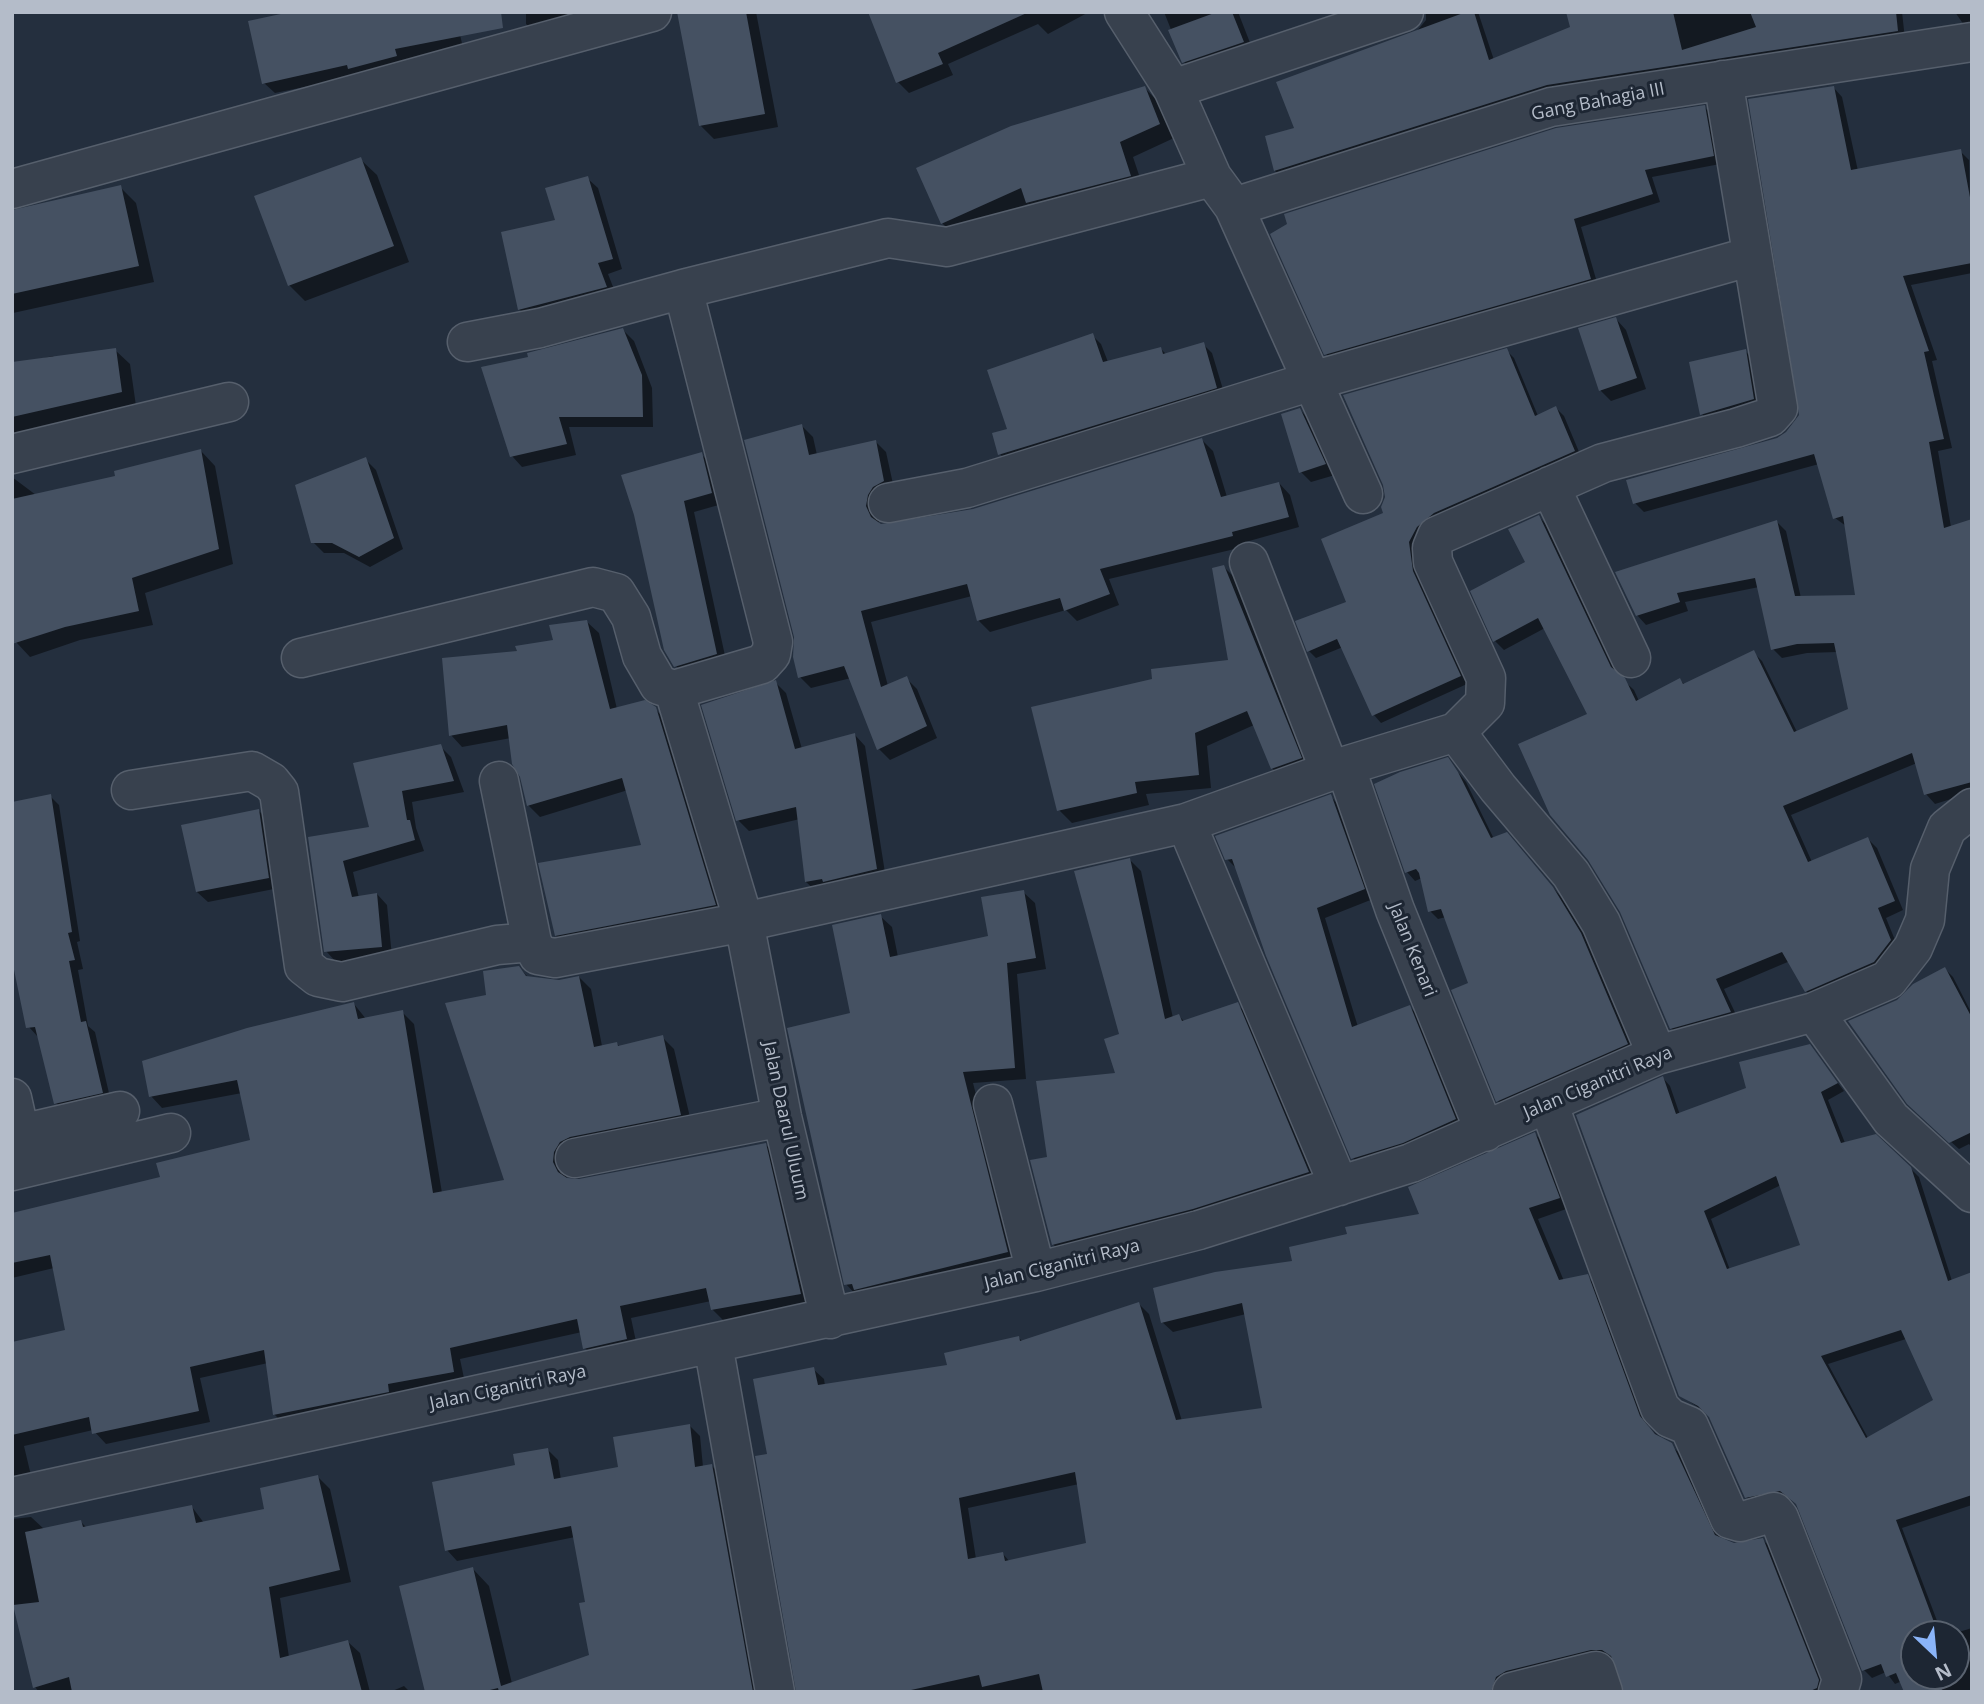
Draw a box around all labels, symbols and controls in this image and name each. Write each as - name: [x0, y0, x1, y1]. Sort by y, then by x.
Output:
- street label: Gang Bahagia III: [1530, 78, 1666, 126]
- street label: Jalan Kenari: [1383, 900, 1441, 1000]
- street label: Jalan Daarul Uluum: [758, 1039, 812, 1203]
- street label: Jalan Ciganitri Raya: [1520, 1042, 1676, 1124]
- street label: Jalan Ciganitri Raya: [982, 1235, 1142, 1295]
- street label: Jalan Ciganitri Raya: [428, 1361, 588, 1415]
- north arrow: [1900, 1620, 1970, 1690]
- text: N: [1931, 1657, 1956, 1687]

